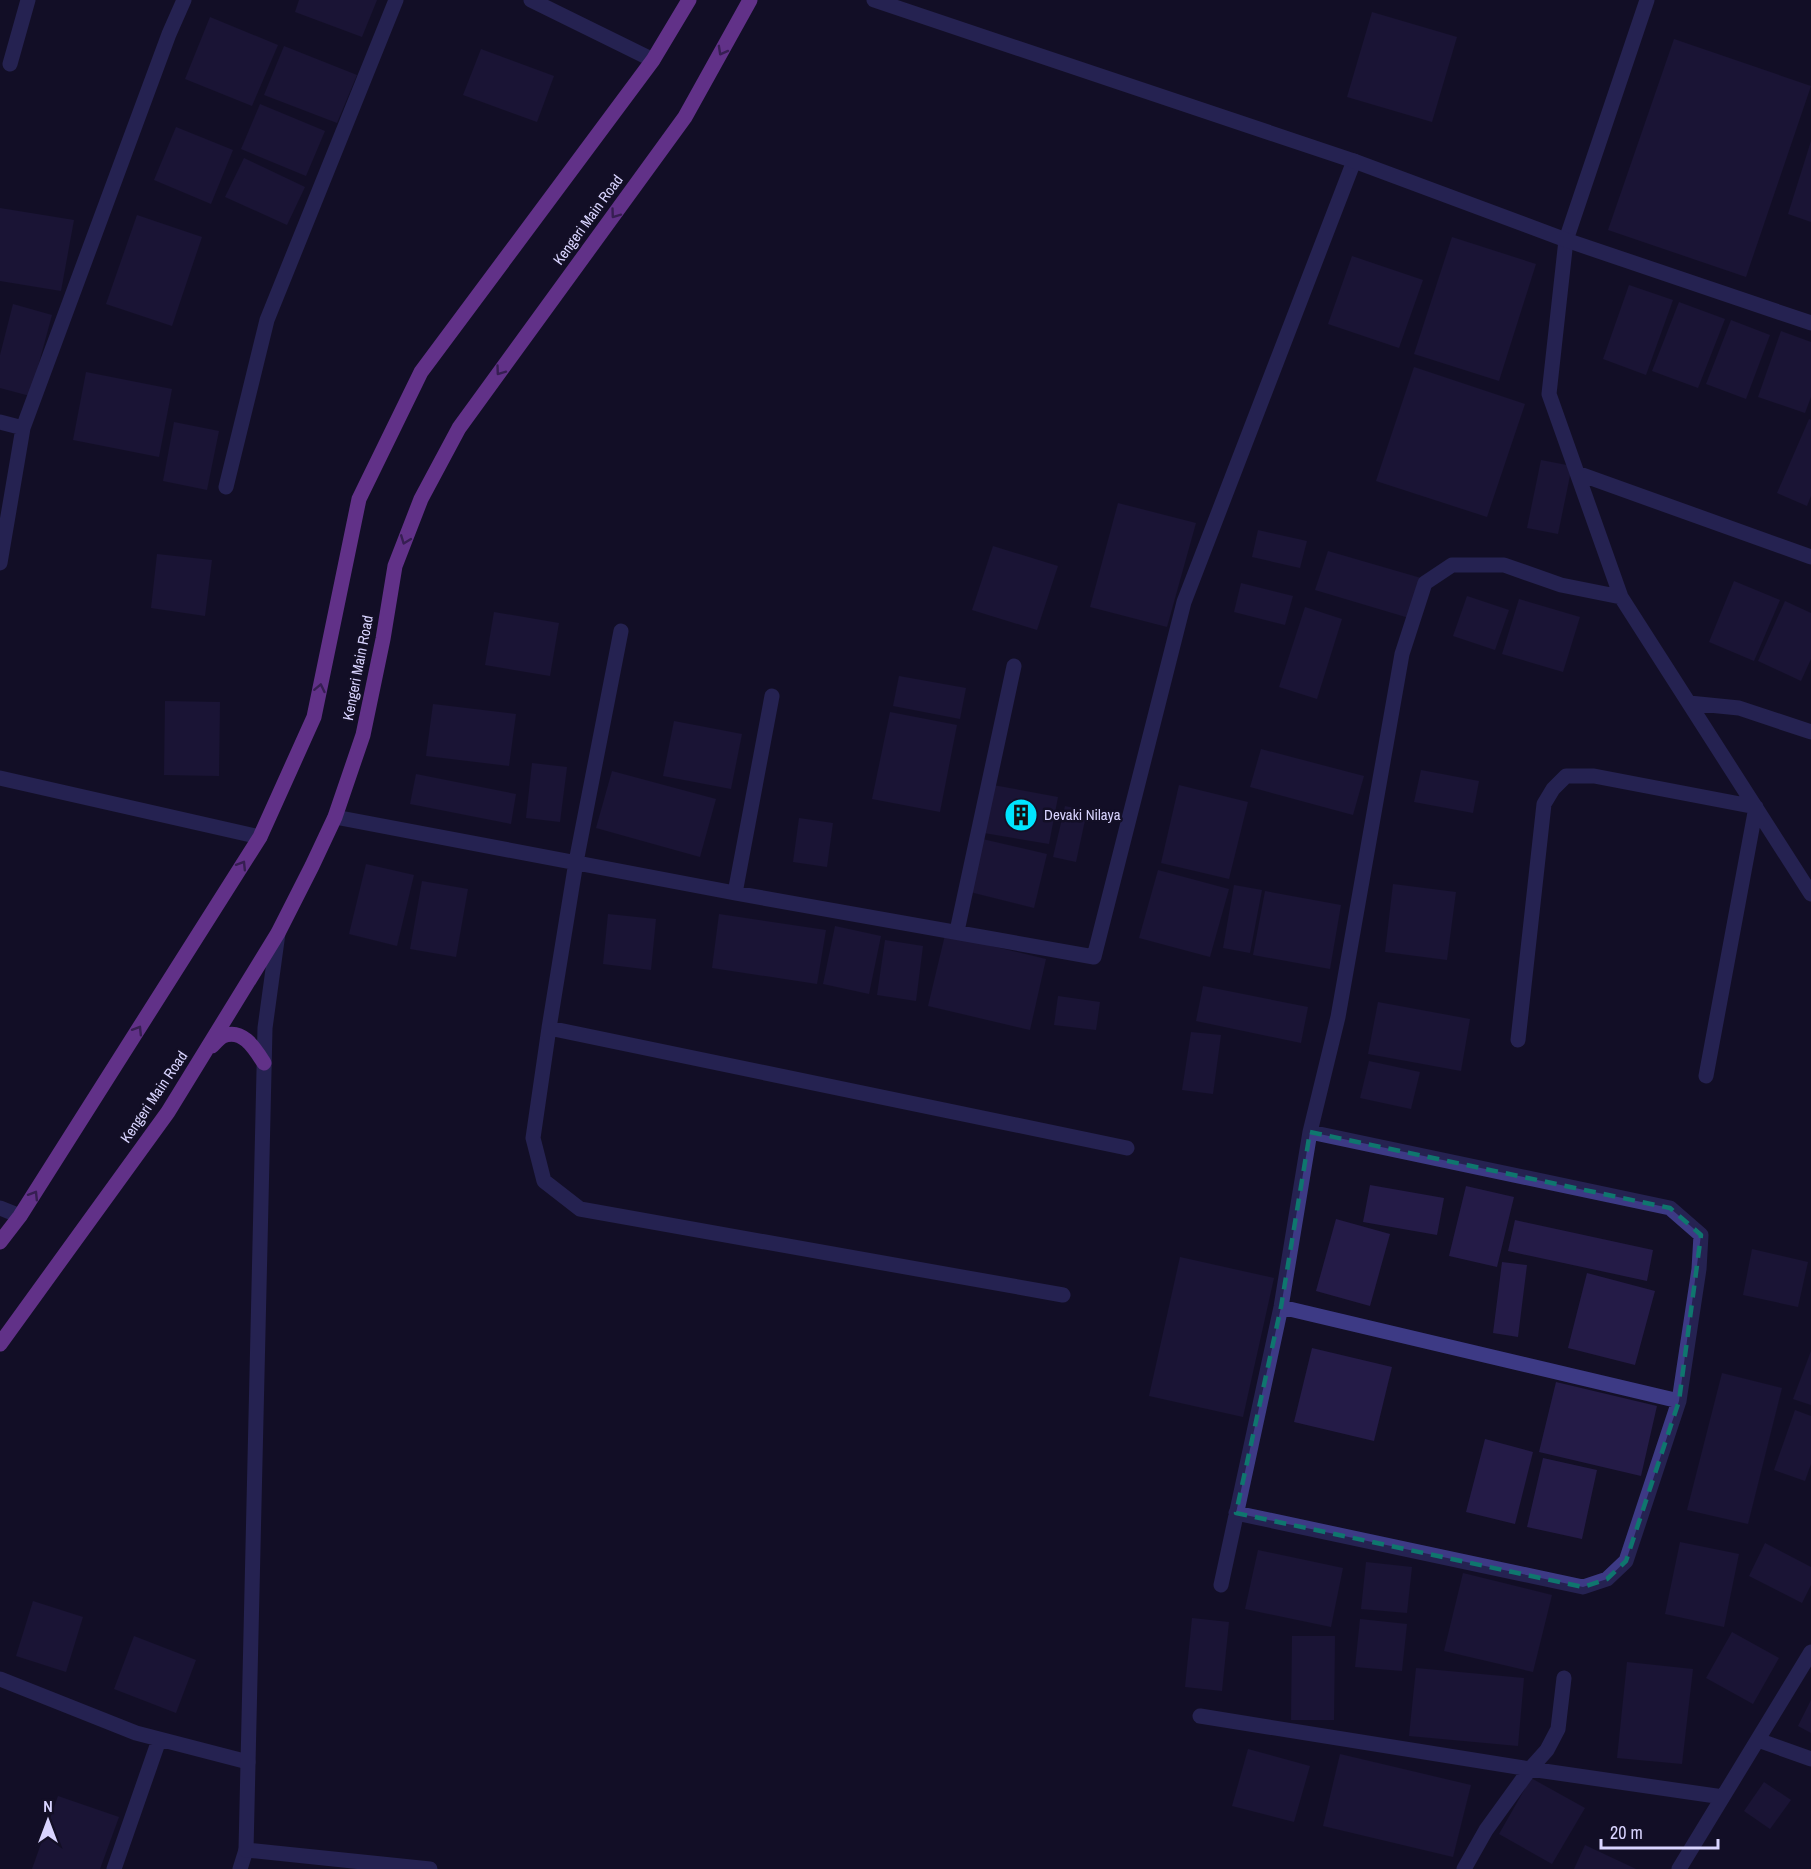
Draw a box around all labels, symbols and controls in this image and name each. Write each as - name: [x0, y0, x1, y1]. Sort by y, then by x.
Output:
- one-way arrow: [718, 45, 729, 55]
- street label: Kengeri Main Road: [548, 170, 627, 269]
- one-way arrow: [611, 207, 622, 218]
- one-way arrow: [496, 365, 507, 376]
- one-way arrow: [400, 534, 412, 545]
- street label: Kengeri Main Road: [337, 614, 378, 722]
- one-way arrow: [313, 683, 326, 693]
- building icon: Devaki Nilaya: [1003, 797, 1039, 833]
- place label: Devaki Nilaya: [1044, 804, 1121, 825]
- one-way arrow: [234, 861, 246, 871]
- one-way arrow: [130, 1026, 142, 1036]
- street label: Kengeri Main Road: [115, 1047, 192, 1147]
- one-way arrow: [26, 1191, 38, 1201]
- north arrow: [18, 1791, 78, 1851]
- text: N: [43, 1795, 53, 1817]
- scale bar: [1601, 1812, 1718, 1850]
- text: 20 m: [1610, 1820, 1643, 1845]

